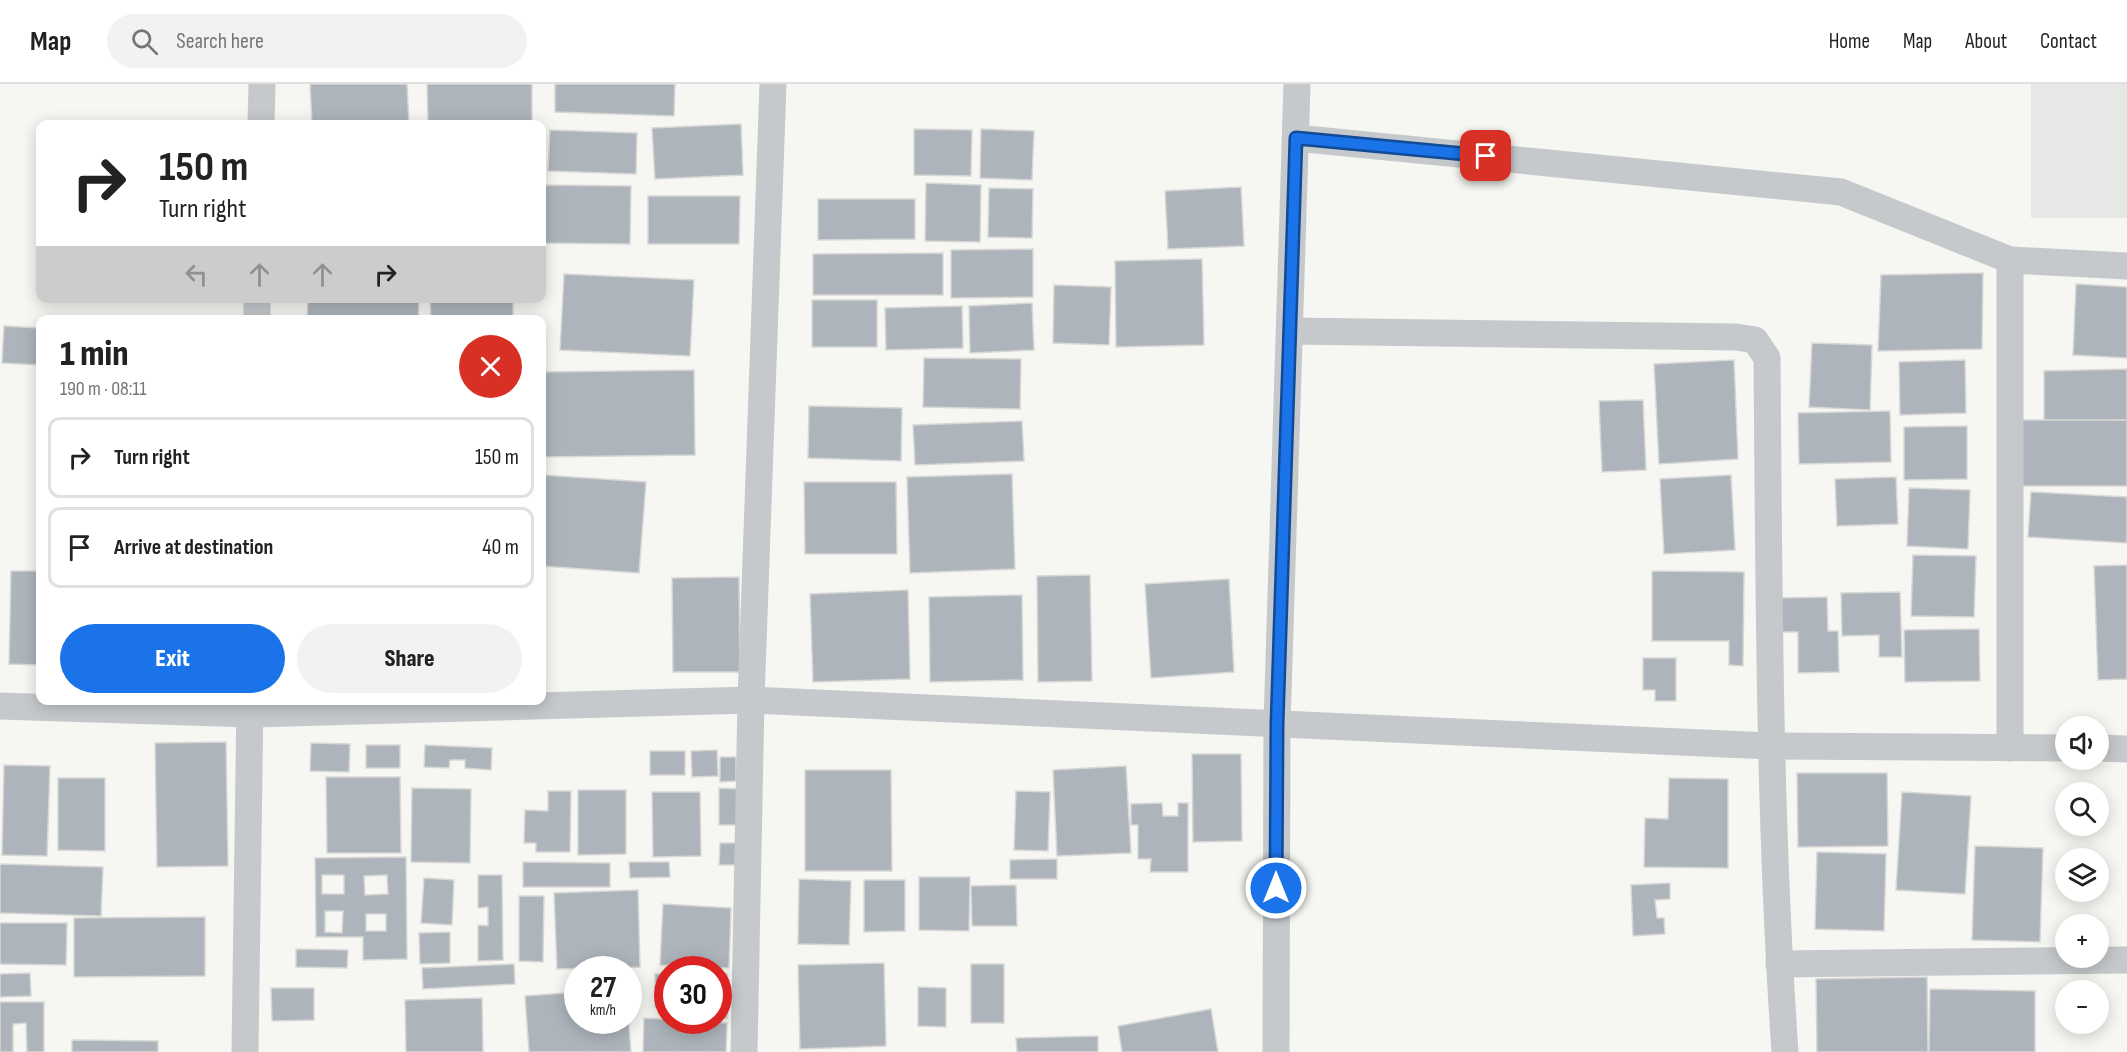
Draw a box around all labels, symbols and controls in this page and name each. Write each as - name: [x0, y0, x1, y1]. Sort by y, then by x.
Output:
- search box: [107, 14, 527, 68]
- text: Map: [30, 25, 71, 58]
- icon: search: [128, 25, 161, 58]
- text: Search here: [176, 28, 264, 55]
- text: Home: [1829, 29, 1870, 54]
- text: Map: [1903, 29, 1932, 54]
- text: About: [1965, 29, 2007, 54]
- text: Contact: [2040, 29, 2097, 54]
- pin: [1460, 130, 1511, 181]
- icon: arrive: [1469, 139, 1502, 172]
- text: 150 m: [159, 142, 248, 193]
- icon: right: [60, 144, 138, 222]
- text: Turn right: [159, 193, 246, 225]
- icon: left: [180, 258, 213, 291]
- icon: ahead: [243, 258, 276, 291]
- icon: ahead: [306, 258, 339, 291]
- icon: right: [369, 258, 402, 291]
- text: 1 min: [60, 333, 128, 376]
- button: close: [459, 335, 522, 398]
- text: 190 m · 08:11: [60, 377, 147, 401]
- icon: right: [63, 441, 96, 474]
- text: Turn right: [114, 444, 190, 471]
- text: 150 m: [475, 444, 519, 471]
- icon: arrive: [63, 531, 96, 564]
- text: Arrive at destination: [114, 534, 273, 561]
- text: 40 m: [482, 534, 519, 561]
- button: Exit: [60, 624, 285, 693]
- button: Share: [297, 624, 522, 693]
- map controls: [2055, 716, 2109, 1034]
- button: sound: [2055, 716, 2109, 770]
- button: search: [2055, 782, 2109, 836]
- button: layers: [2055, 848, 2109, 902]
- position arrow: [1244, 856, 1308, 920]
- button: +: [2055, 914, 2109, 968]
- speed limit sign: 30: [654, 956, 732, 1034]
- text: 27: [590, 970, 616, 1006]
- button: −: [2055, 980, 2109, 1034]
- text: km/h: [590, 1001, 616, 1020]

